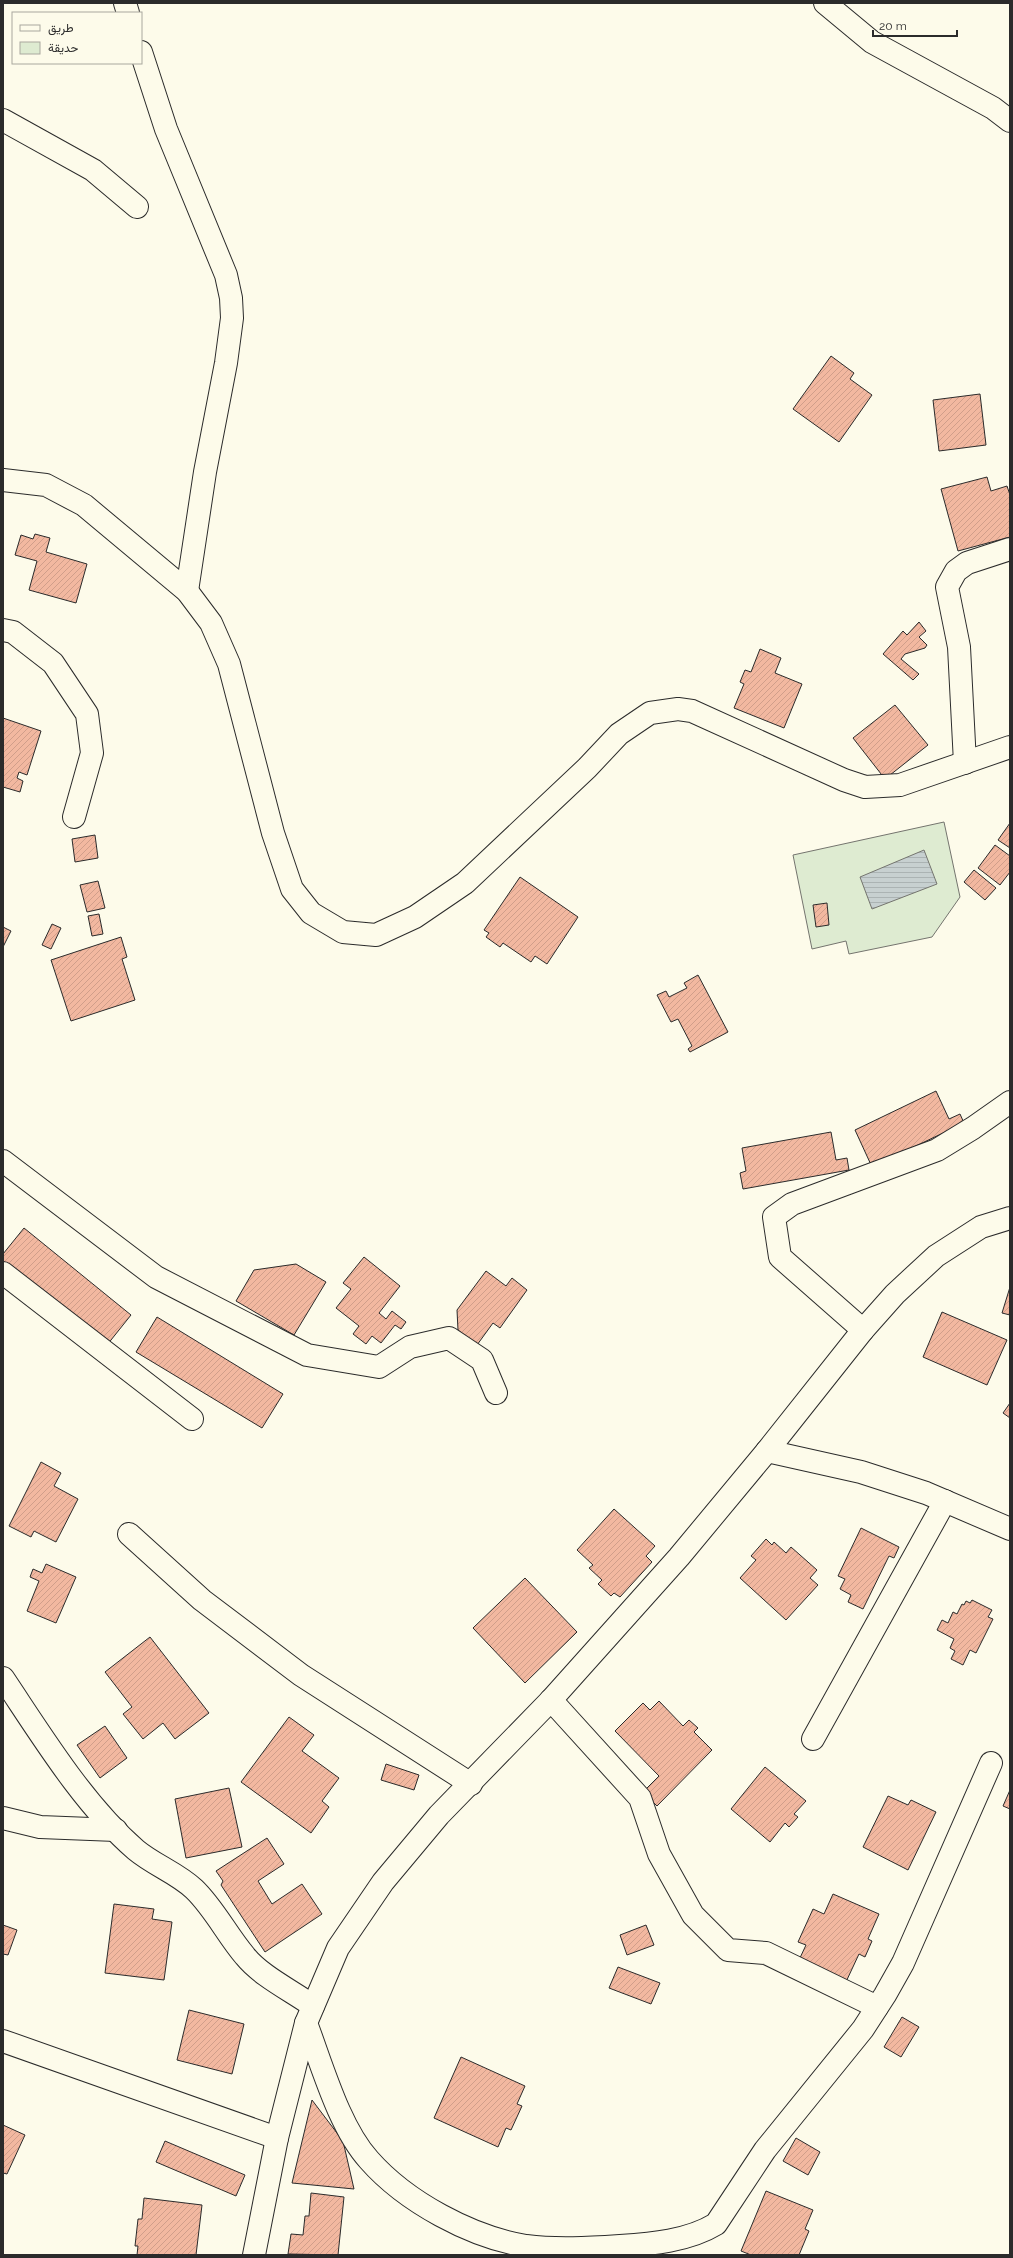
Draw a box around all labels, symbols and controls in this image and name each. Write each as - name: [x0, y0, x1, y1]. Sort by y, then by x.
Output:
- legend: [12, 12, 142, 64]
- scale bar: [873, 12, 957, 38]
- text: 20 m: [879, 19, 907, 33]
- text: طريق: [48, 21, 74, 36]
- text: حديقة: [48, 41, 78, 55]

